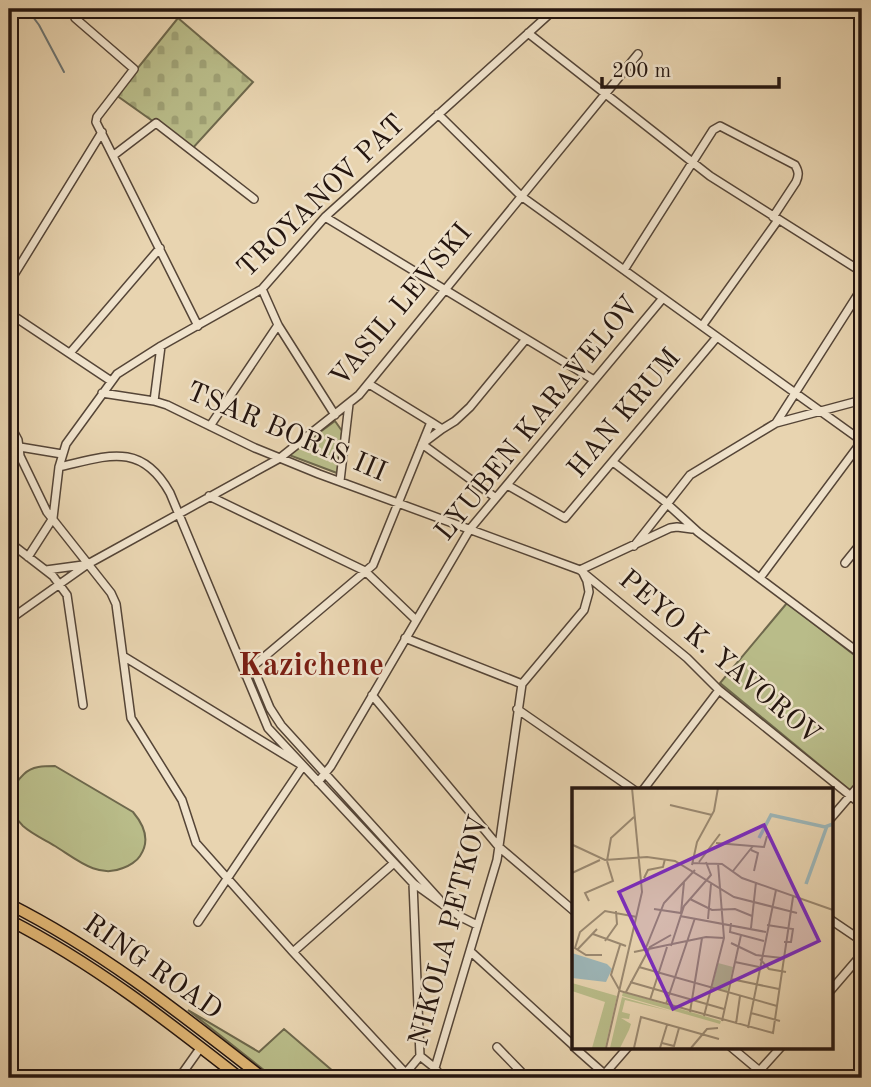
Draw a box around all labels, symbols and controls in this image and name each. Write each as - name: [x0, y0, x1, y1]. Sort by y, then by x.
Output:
- scale bar: [602, 46, 778, 90]
- text: 200 m: [612, 61, 671, 82]
- street label: TROYANOV PAT: [233, 110, 411, 284]
- street label: VASIL LEVSKI: [326, 219, 478, 393]
- street label: LYUBEN KARAVELOV: [431, 291, 645, 547]
- street label: HAN KRUM: [563, 344, 687, 484]
- street label: TSAR BORIS III: [182, 378, 390, 488]
- street label: PEYO K. YAVOROV: [613, 566, 825, 750]
- district label: Kazichene: [238, 651, 384, 683]
- inset map: [572, 788, 832, 1048]
- street label: NIKOLA PETKOV: [406, 813, 494, 1049]
- street label: RING ROAD: [78, 910, 226, 1026]

